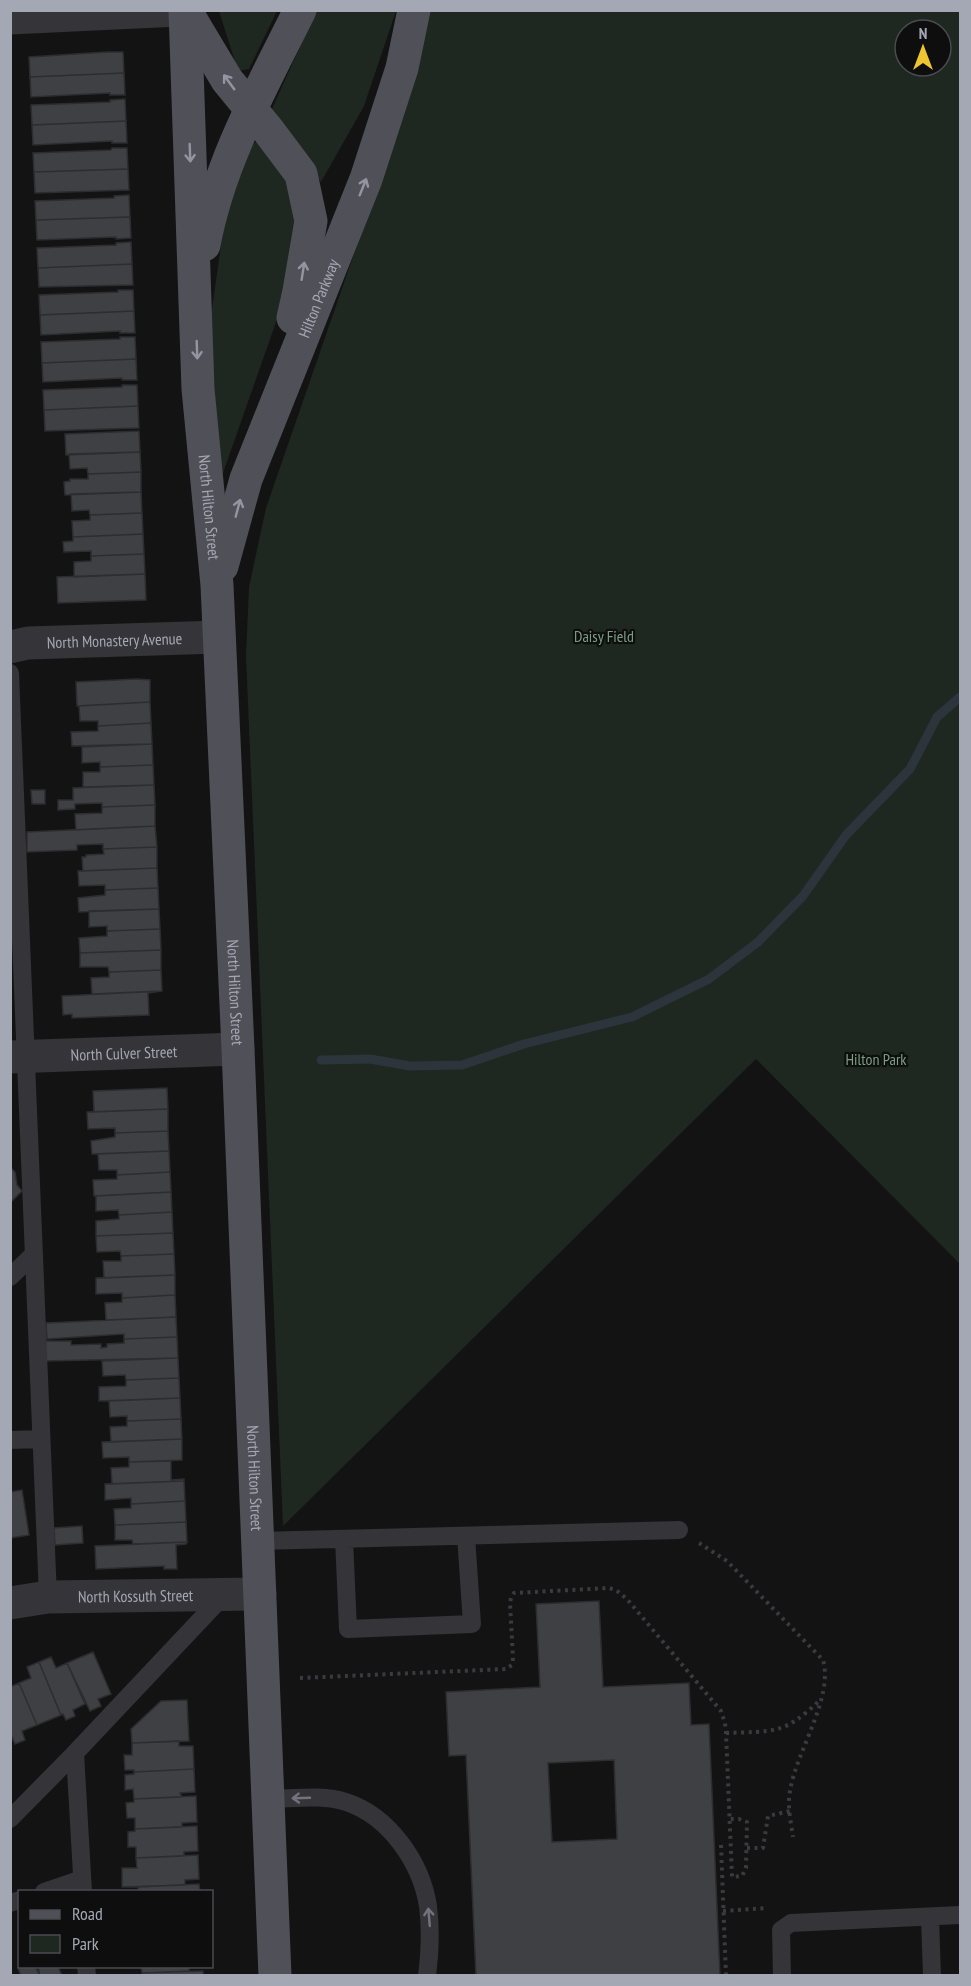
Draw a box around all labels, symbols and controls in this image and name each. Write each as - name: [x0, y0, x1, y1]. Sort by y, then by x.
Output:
- north arrow: [893, 18, 953, 78]
- text: N: [919, 23, 927, 43]
- one-way arrow: [223, 74, 235, 90]
- one-way arrow: [185, 142, 196, 162]
- one-way arrow: [358, 179, 369, 197]
- street label: Hilton Parkway: [294, 256, 343, 340]
- one-way arrow: [297, 262, 308, 282]
- one-way arrow: [191, 339, 203, 359]
- street label: North Hilton Street: [194, 454, 225, 561]
- one-way arrow: [233, 499, 244, 518]
- park label: Daisy Field: [574, 626, 634, 646]
- street label: North Monastery Avenue: [47, 628, 183, 652]
- street label: North Hilton Street: [223, 939, 248, 1046]
- street label: North Culver Street: [70, 1041, 178, 1065]
- park label: Hilton Park: [845, 1049, 907, 1069]
- street label: North Hilton Street: [243, 1425, 267, 1532]
- street label: North Kossuth Street: [78, 1585, 194, 1607]
- one-way arrow: [292, 1793, 312, 1804]
- legend: [18, 1890, 213, 1968]
- text: Road: [72, 1902, 103, 1925]
- one-way arrow: [423, 1908, 434, 1928]
- text: Park: [72, 1932, 99, 1955]

